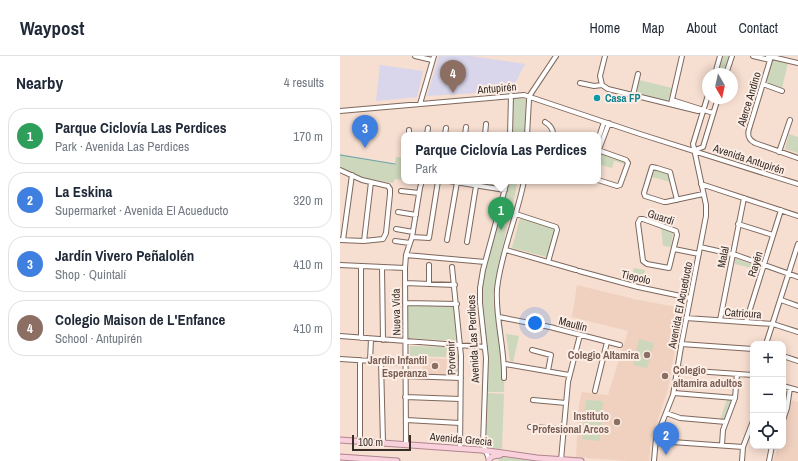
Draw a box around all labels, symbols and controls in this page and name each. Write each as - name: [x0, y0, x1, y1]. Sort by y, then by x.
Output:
- text: Waypost: [20, 15, 84, 41]
- text: Home: [589, 19, 620, 37]
- text: Map: [642, 19, 664, 37]
- text: About: [686, 19, 716, 37]
- text: Contact: [738, 19, 778, 37]
- pin: 4: [440, 60, 466, 93]
- north arrow: [702, 68, 738, 104]
- street label: Alerce Andino: [734, 70, 764, 129]
- text: Nearby: [16, 71, 63, 94]
- text: 4 results: [284, 74, 324, 91]
- street label: Antupirén: [476, 79, 517, 97]
- place label: Casa FP: [605, 91, 641, 105]
- marker: Casa FP: [592, 93, 602, 103]
- pin: 3: [352, 115, 378, 148]
- text: Parque Ciclovía Las Perdices: [55, 117, 227, 138]
- text: 1: [27, 128, 33, 145]
- text: 170 m: [293, 128, 323, 145]
- popup: [401, 132, 601, 184]
- text: Park · Avenida Las Perdices: [55, 138, 189, 155]
- text: Parque Ciclovía Las Perdices: [415, 139, 587, 160]
- street label: Avenida Antupirén: [711, 141, 786, 177]
- text: Park: [415, 160, 437, 177]
- text: La Eskina: [55, 181, 112, 202]
- text: 2: [27, 192, 33, 209]
- text: 320 m: [293, 192, 323, 209]
- pin: 1: [488, 197, 514, 230]
- text: Supermarket · Avenida El Acueducto: [55, 202, 228, 219]
- street label: Guardi: [646, 206, 676, 228]
- text: Jardín Vivero Peñalolén: [55, 245, 194, 266]
- street label: Malal: [714, 245, 732, 269]
- street label: Rayén: [744, 249, 766, 279]
- text: 3: [27, 256, 33, 273]
- text: 410 m: [293, 256, 323, 273]
- street label: Avenida El Acueducto: [665, 260, 695, 351]
- text: Shop · Quintalí: [55, 266, 126, 283]
- street label: Tiepolo: [620, 267, 652, 287]
- street label: Nueva Vida: [389, 288, 403, 336]
- street label: Avenida Las Perdices: [464, 294, 482, 384]
- street label: Catricura: [724, 305, 762, 321]
- text: Colegio Maison de L'Enfance: [55, 309, 225, 330]
- your location: [525, 313, 545, 333]
- street label: Maullín: [557, 313, 589, 335]
- text: 4: [27, 320, 33, 337]
- text: 410 m: [293, 320, 323, 337]
- text: School · Antupirén: [55, 330, 142, 347]
- street label: Porvenir: [443, 341, 459, 375]
- map controls: [750, 341, 786, 449]
- button: +: [750, 341, 786, 377]
- place label: Colegio Altamira: [568, 348, 639, 362]
- marker: Colegio Altamira: [642, 350, 652, 360]
- place label: Jardín Infantil Esperanza: [368, 353, 427, 380]
- marker: Jardín Infantil Esperanza: [430, 361, 440, 371]
- place label: Colegio altamira adultos: [673, 363, 742, 390]
- marker: Colegio altamira adultos: [660, 371, 670, 381]
- button: −: [750, 377, 786, 413]
- place label: Instituto Profesional Arcos: [532, 409, 609, 436]
- button: locate: [750, 413, 786, 449]
- marker: Instituto Profesional Arcos: [612, 417, 622, 427]
- pin: 2: [653, 422, 679, 455]
- street label: Avenida Grecia: [428, 429, 493, 449]
- scale bar: [352, 433, 411, 452]
- text: 100 m: [358, 435, 383, 449]

